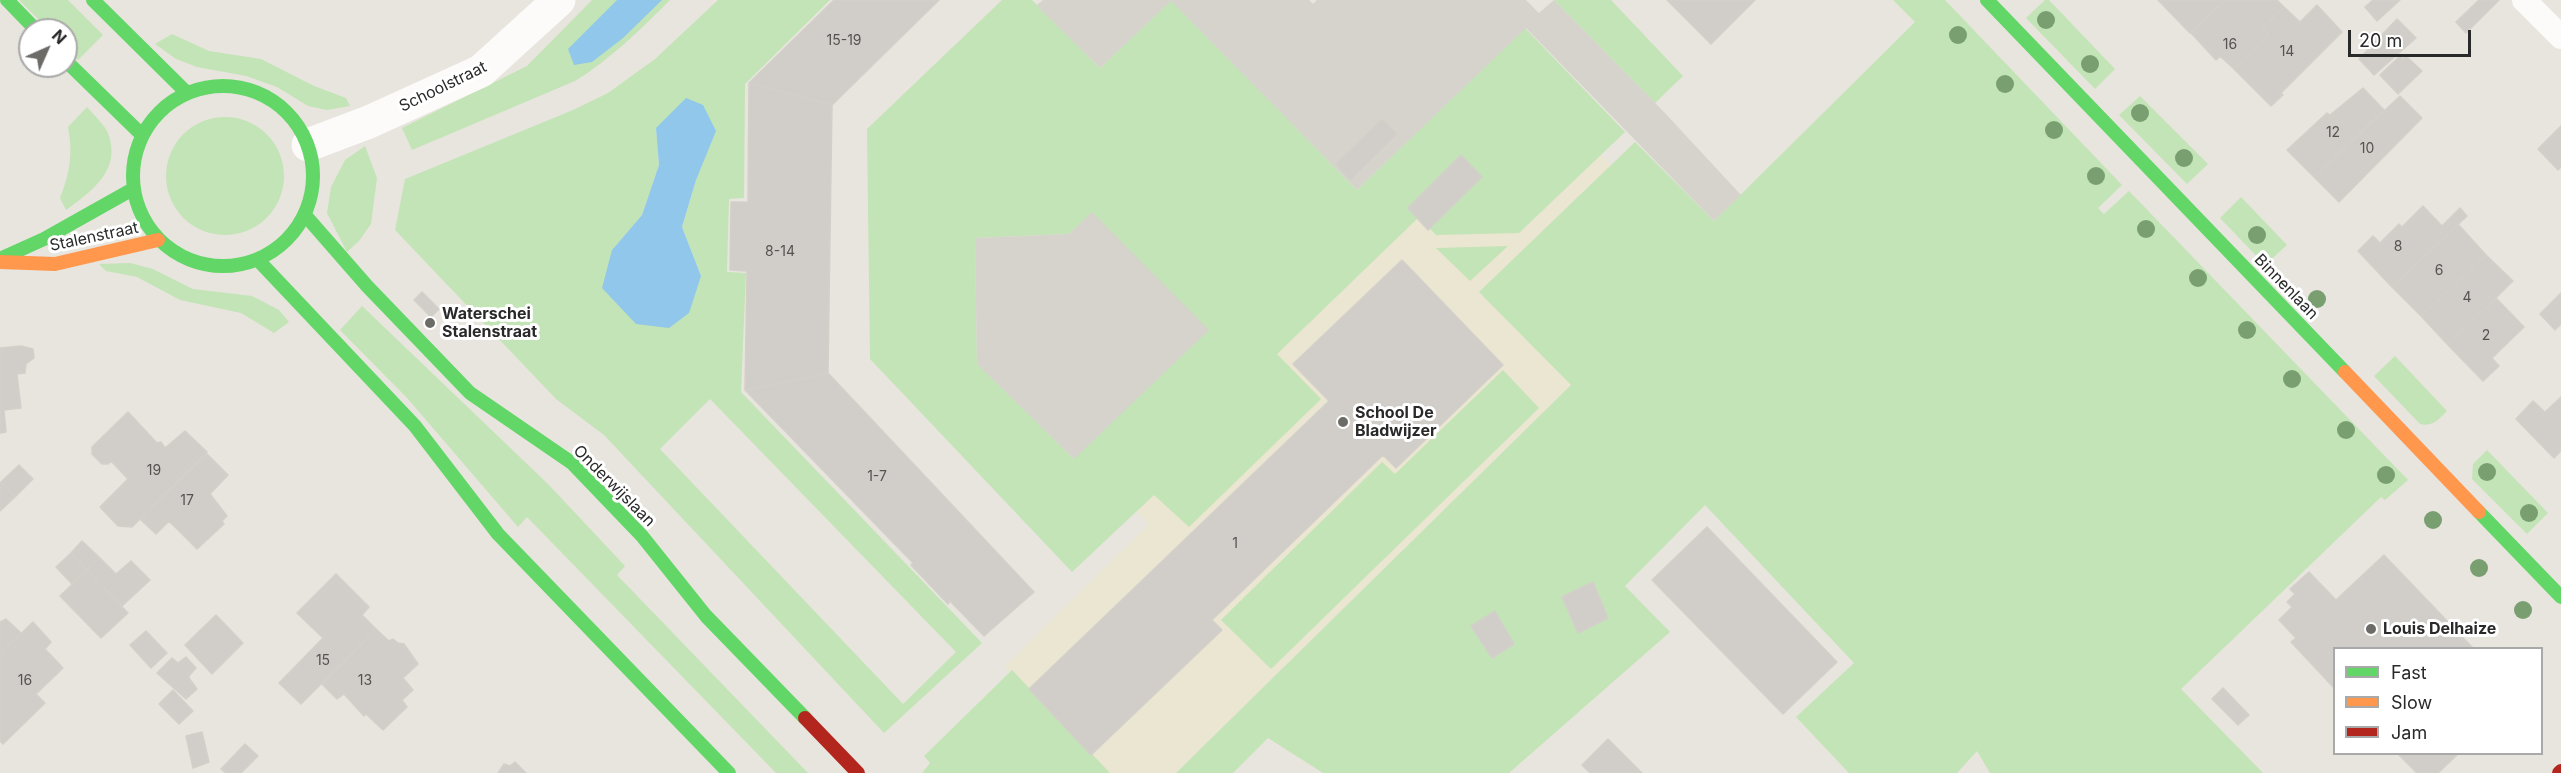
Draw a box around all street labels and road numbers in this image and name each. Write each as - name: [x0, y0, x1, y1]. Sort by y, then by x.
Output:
- street label: Schoolstraat: [396, 58, 490, 116]
- street label: Stalenstraat: [48, 218, 140, 256]
- street label: Binnenlaan: [2250, 250, 2322, 324]
- street label: Onderwijslaan: [569, 441, 659, 531]

